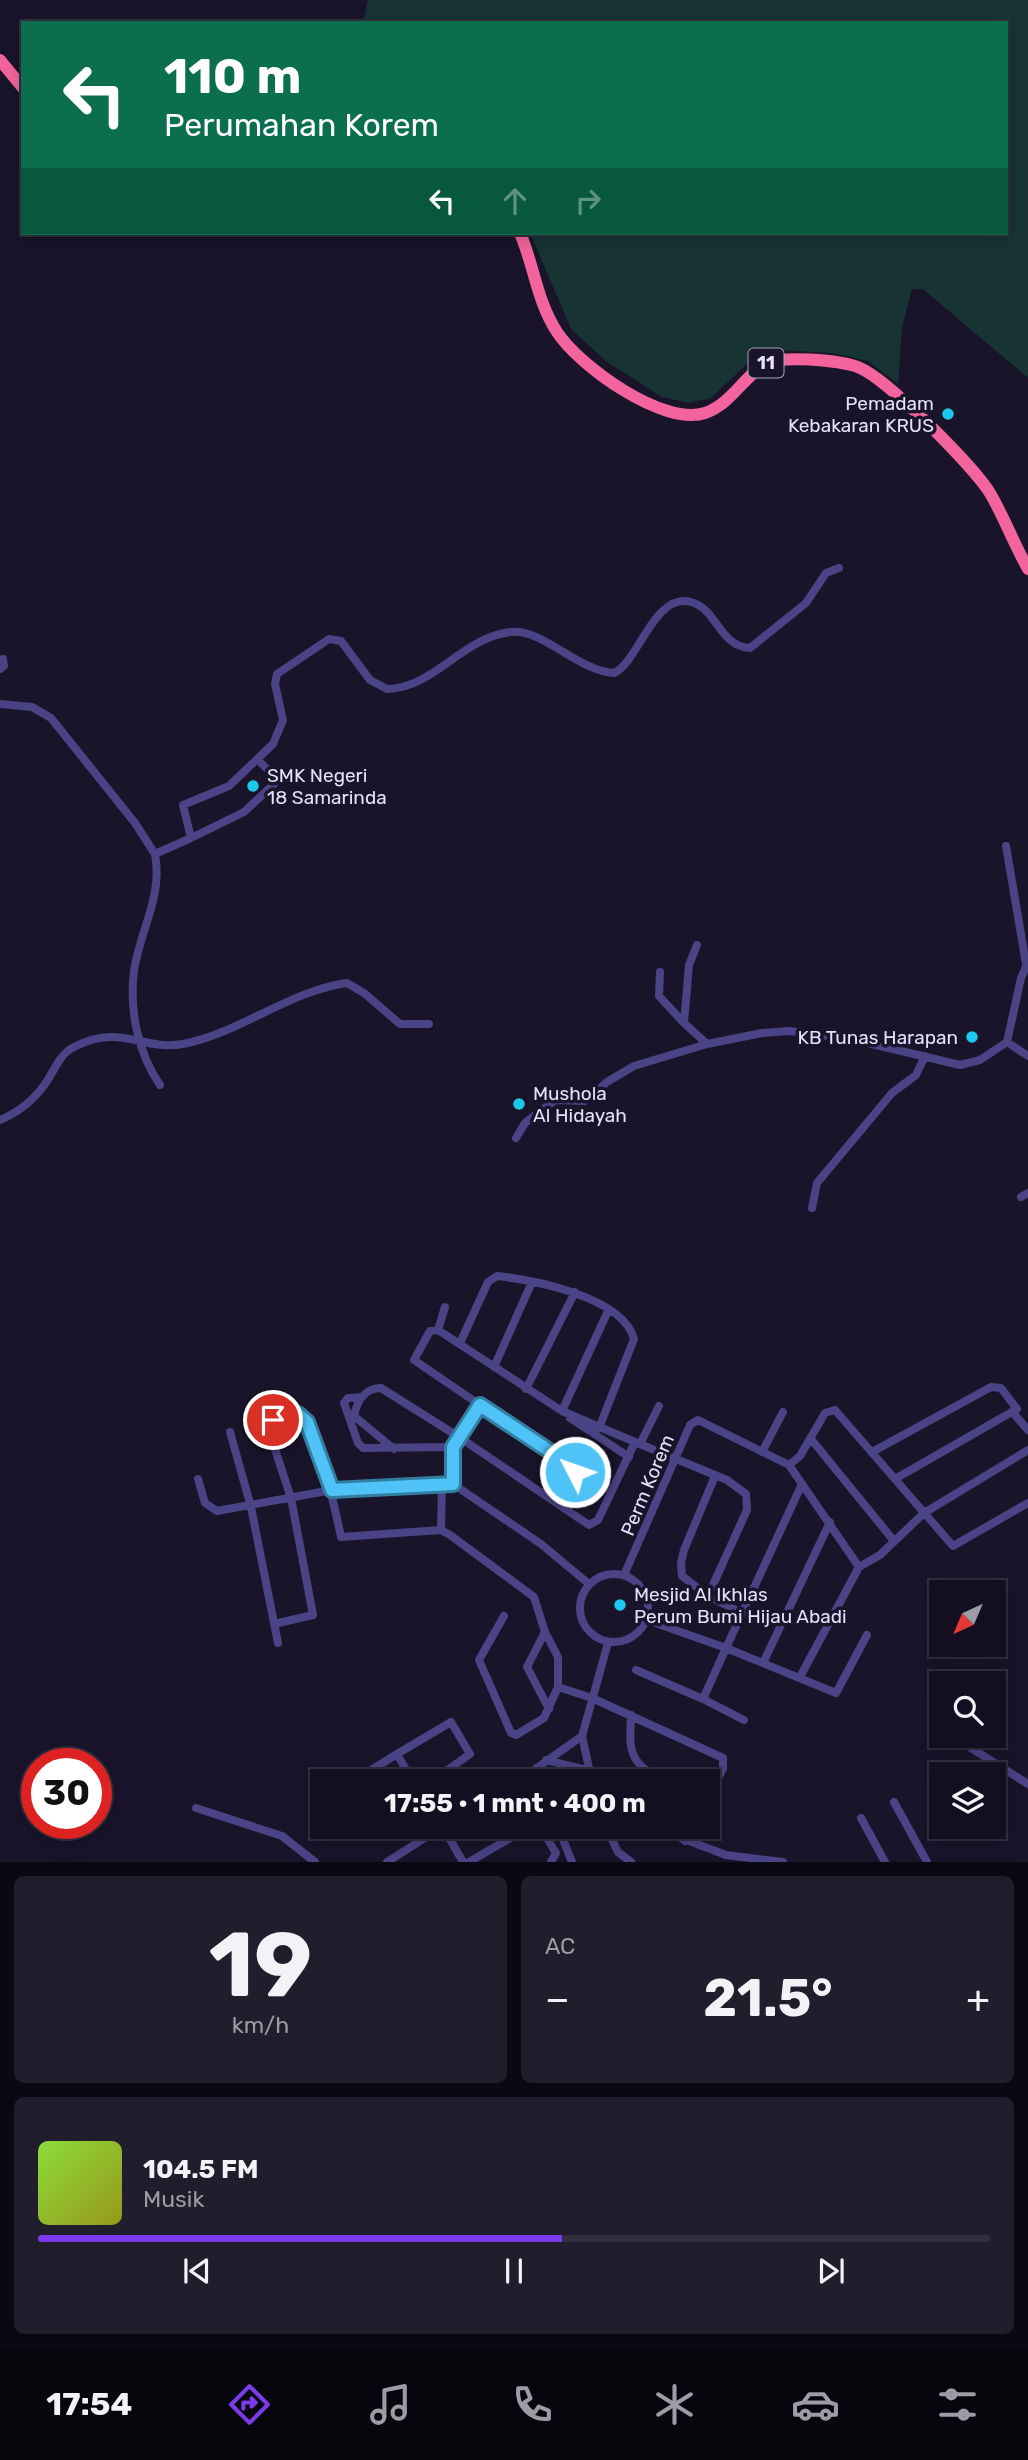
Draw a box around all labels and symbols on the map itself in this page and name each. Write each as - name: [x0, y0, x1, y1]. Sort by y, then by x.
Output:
- road number: 11: [748, 348, 784, 377]
- place label: Pemadam Kebakaran KRUS: [788, 392, 934, 437]
- marker: Pemadam Kebakaran KRUS: [940, 406, 956, 422]
- place label: SMK Negeri 18 Samarinda: [267, 764, 387, 809]
- marker: SMK Negeri 18 Samarinda: [245, 778, 261, 794]
- place label: KB Tunas Harapan: [798, 1026, 958, 1049]
- marker: KB Tunas Harapan: [964, 1029, 980, 1045]
- place label: Mushola Al Hidayah: [533, 1082, 627, 1127]
- marker: Mushola Al Hidayah: [511, 1096, 527, 1112]
- pin: [243, 1390, 303, 1450]
- street label: Perm Korem: [616, 1431, 679, 1539]
- position arrow: [538, 1435, 612, 1509]
- north arrow: [929, 1580, 1006, 1657]
- place label: Mesjid Al Ikhlas Perum Bumi Hijau Abadi: [634, 1583, 847, 1628]
- marker: Mesjid Al Ikhlas Perum Bumi Hijau Abadi: [612, 1597, 628, 1613]
- speed limit sign: 30: [21, 1748, 112, 1839]

